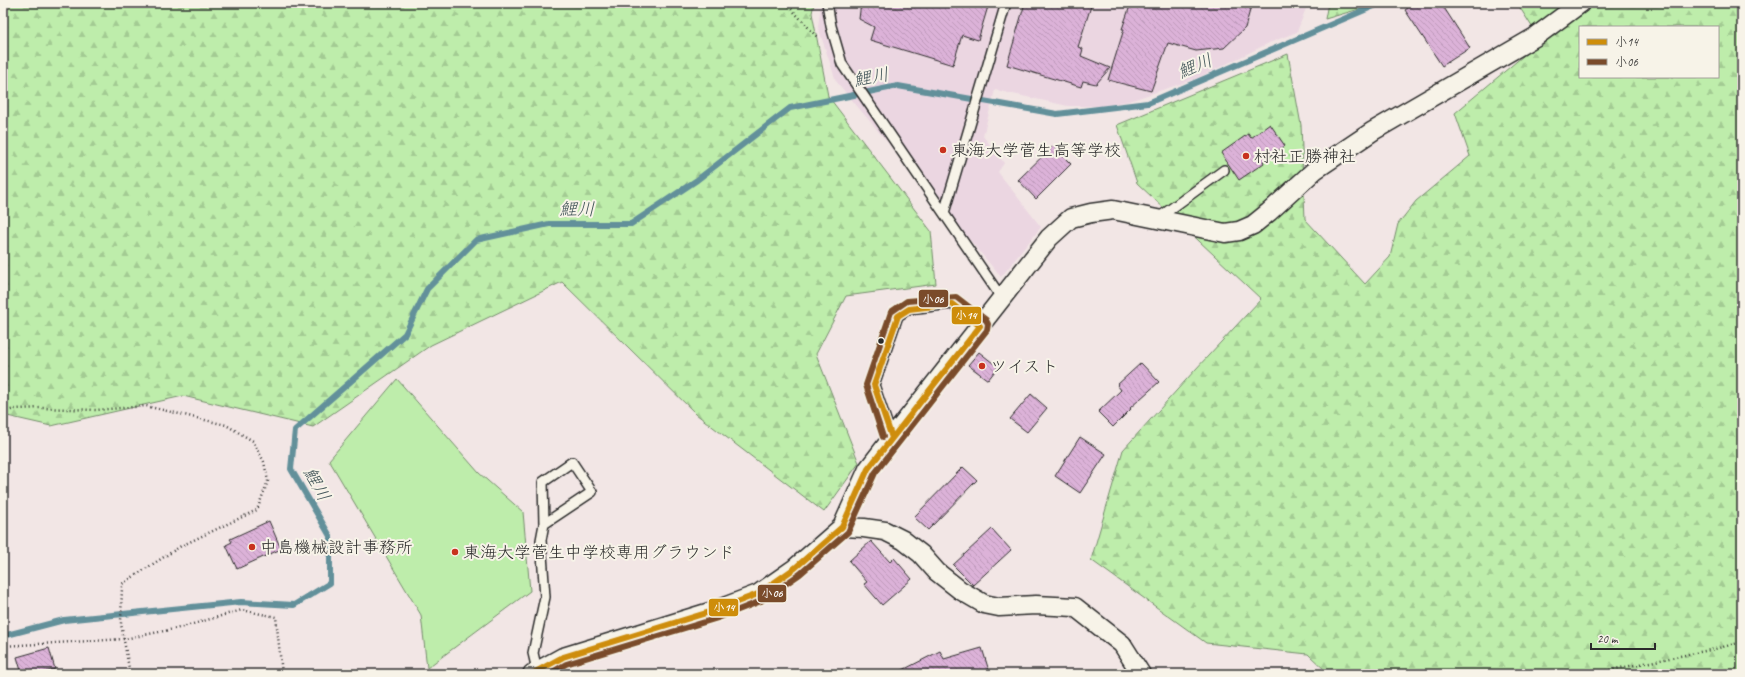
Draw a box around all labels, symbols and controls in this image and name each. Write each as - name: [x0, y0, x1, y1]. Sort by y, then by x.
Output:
- legend: [1579, 26, 1719, 78]
- text: 小14: [1615, 34, 1639, 50]
- water label: 鯉川: [1174, 49, 1216, 83]
- text: 小06: [1615, 54, 1638, 70]
- water label: 鯉川: [851, 63, 891, 91]
- place label: 東海大学菅生高等学校: [951, 140, 1121, 161]
- marker: 東海大学菅生高等学校: [938, 145, 948, 155]
- place label: 村社正勝神社: [1254, 146, 1356, 167]
- marker: 村社正勝神社: [1241, 151, 1251, 161]
- water label: 鯉川: [559, 198, 595, 220]
- line badge: 小06: [918, 289, 949, 308]
- text: 小06: [922, 292, 944, 306]
- line badge: 小14: [951, 306, 982, 325]
- text: 小14: [956, 308, 978, 322]
- unlabelled marker: [876, 336, 886, 346]
- place label: ツイスト: [990, 356, 1059, 377]
- marker: ツイスト: [977, 361, 987, 371]
- water label: 鯉川: [299, 463, 335, 505]
- place label: 中島機械設計事務所: [260, 537, 413, 558]
- marker: 中島機械設計事務所: [247, 542, 257, 552]
- place label: 東海大学菅生中学校専用グラウンド: [463, 542, 735, 563]
- marker: 東海大学菅生中学校専用グラウンド: [450, 547, 460, 557]
- line badge: 小06: [757, 584, 787, 603]
- text: 小06: [761, 586, 783, 600]
- line badge: 小14: [708, 598, 739, 617]
- text: 小14: [714, 600, 736, 614]
- scale bar: [1591, 625, 1655, 651]
- text: 20 m: [1597, 631, 1619, 647]

